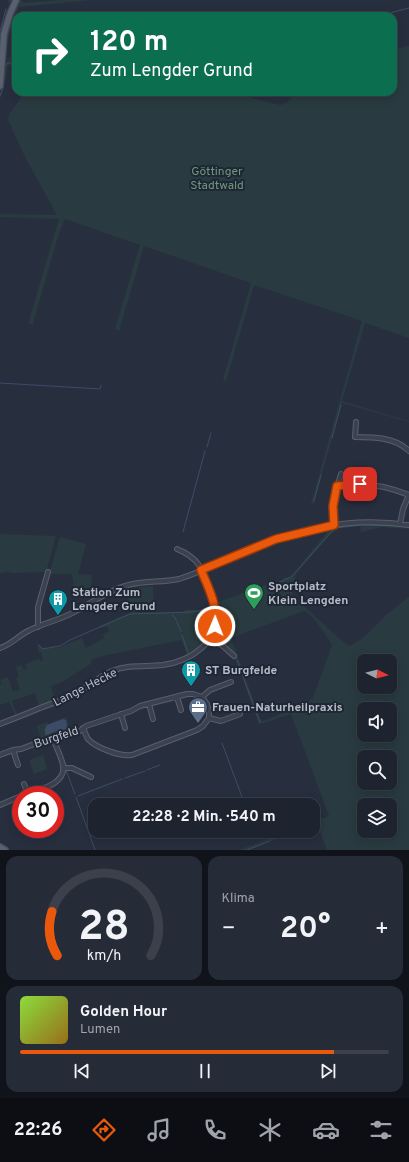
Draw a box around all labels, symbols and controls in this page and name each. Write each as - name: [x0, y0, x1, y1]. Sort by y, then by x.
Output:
- text: 120 m: [90, 25, 168, 61]
- icon: right: [24, 28, 76, 80]
- text: Zum Lengder Grund: [90, 60, 253, 83]
- park label: Göttinger Stadtwald: [190, 164, 244, 194]
- pin: [343, 467, 377, 501]
- icon: arrive: [349, 473, 371, 495]
- place label: Sportplatz Klein Lengden: [268, 579, 348, 609]
- sports icon: Sportplatz Klein Lengden: [243, 582, 265, 610]
- place label: Station Zum Lengder Grund: [72, 585, 156, 615]
- building icon: Station Zum Lengder Grund: [47, 588, 69, 616]
- position arrow: [194, 605, 236, 647]
- north arrow: [357, 654, 397, 694]
- map controls: [357, 654, 397, 838]
- building icon: ST Burgfelde: [180, 659, 202, 687]
- place label: ST Burgfelde: [205, 663, 278, 679]
- street label: Lange Hecke: [51, 665, 120, 711]
- office icon: Frauen-Naturheilpraxis: [187, 696, 209, 724]
- place label: Frauen-Naturheilpraxis: [212, 700, 343, 716]
- button: sound: [357, 702, 397, 742]
- street label: Burgfeld: [32, 723, 81, 753]
- button: search: [357, 750, 397, 790]
- speed limit sign: 30: [12, 786, 64, 838]
- button: layers: [357, 798, 397, 838]
- text: 22:28 · 2 Min. · 540 m: [132, 808, 276, 827]
- text: Klima: [222, 891, 255, 907]
- text: 28: [78, 902, 130, 955]
- text: 20°: [280, 911, 331, 948]
- text: −: [222, 916, 236, 943]
- text: +: [375, 916, 389, 943]
- text: km/h: [86, 947, 121, 965]
- text: Golden Hour: [80, 1003, 167, 1022]
- text: Lumen: [80, 1022, 120, 1038]
- icon: previous: [71, 1060, 93, 1082]
- icon: pause: [194, 1060, 216, 1082]
- icon: next: [317, 1060, 339, 1082]
- icon: directions: [90, 1116, 118, 1144]
- icon: music: [145, 1116, 173, 1144]
- icon: phone: [201, 1116, 229, 1144]
- icon: climate: [256, 1116, 284, 1144]
- icon: car: [312, 1116, 340, 1144]
- icon: filters: [367, 1116, 395, 1144]
- text: 22:26: [14, 1119, 62, 1142]

